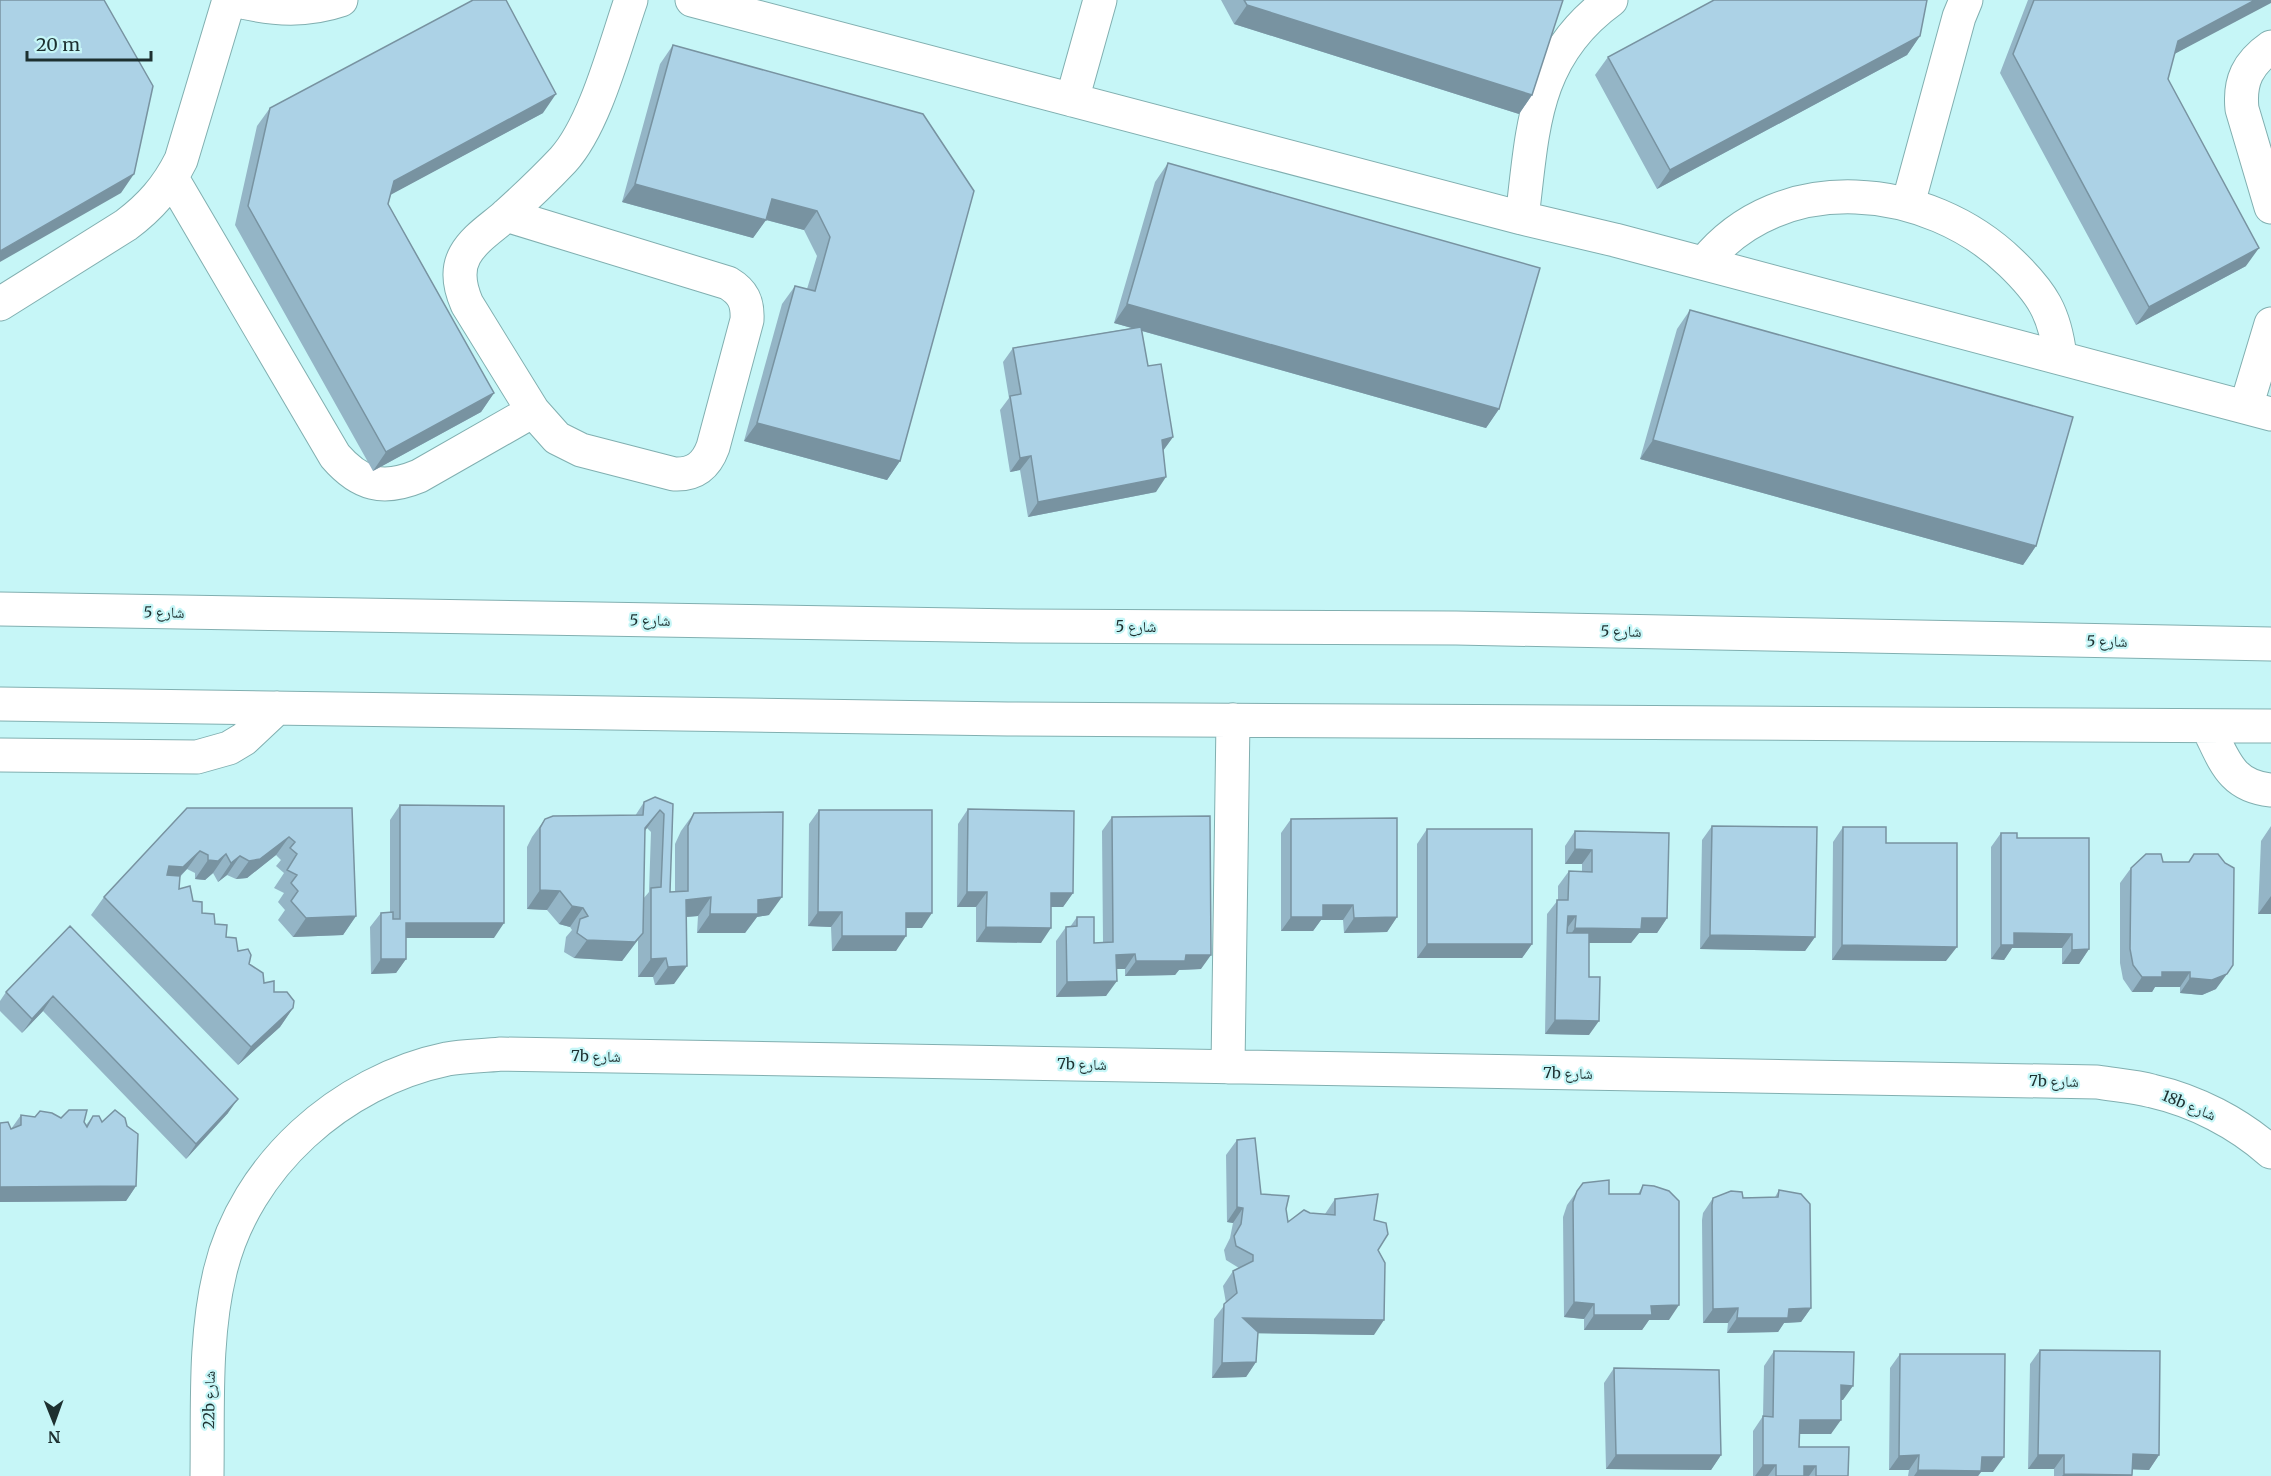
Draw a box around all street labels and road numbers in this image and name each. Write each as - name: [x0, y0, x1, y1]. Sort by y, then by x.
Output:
- street label: شارع 5: [143, 602, 185, 623]
- street label: شارع 5: [629, 610, 671, 631]
- street label: شارع 5: [1116, 617, 1157, 637]
- street label: شارع 5: [1600, 621, 1642, 642]
- street label: شارع 5: [2086, 631, 2128, 652]
- street label: 7b شارع: [571, 1046, 621, 1067]
- street label: 7b شارع: [1057, 1054, 1107, 1075]
- street label: 7b شارع: [1543, 1063, 1593, 1084]
- street label: 7b شارع: [2029, 1071, 2079, 1092]
- street label: 18b شارع: [2159, 1086, 2219, 1125]
- street label: 22b شارع: [199, 1370, 220, 1429]

